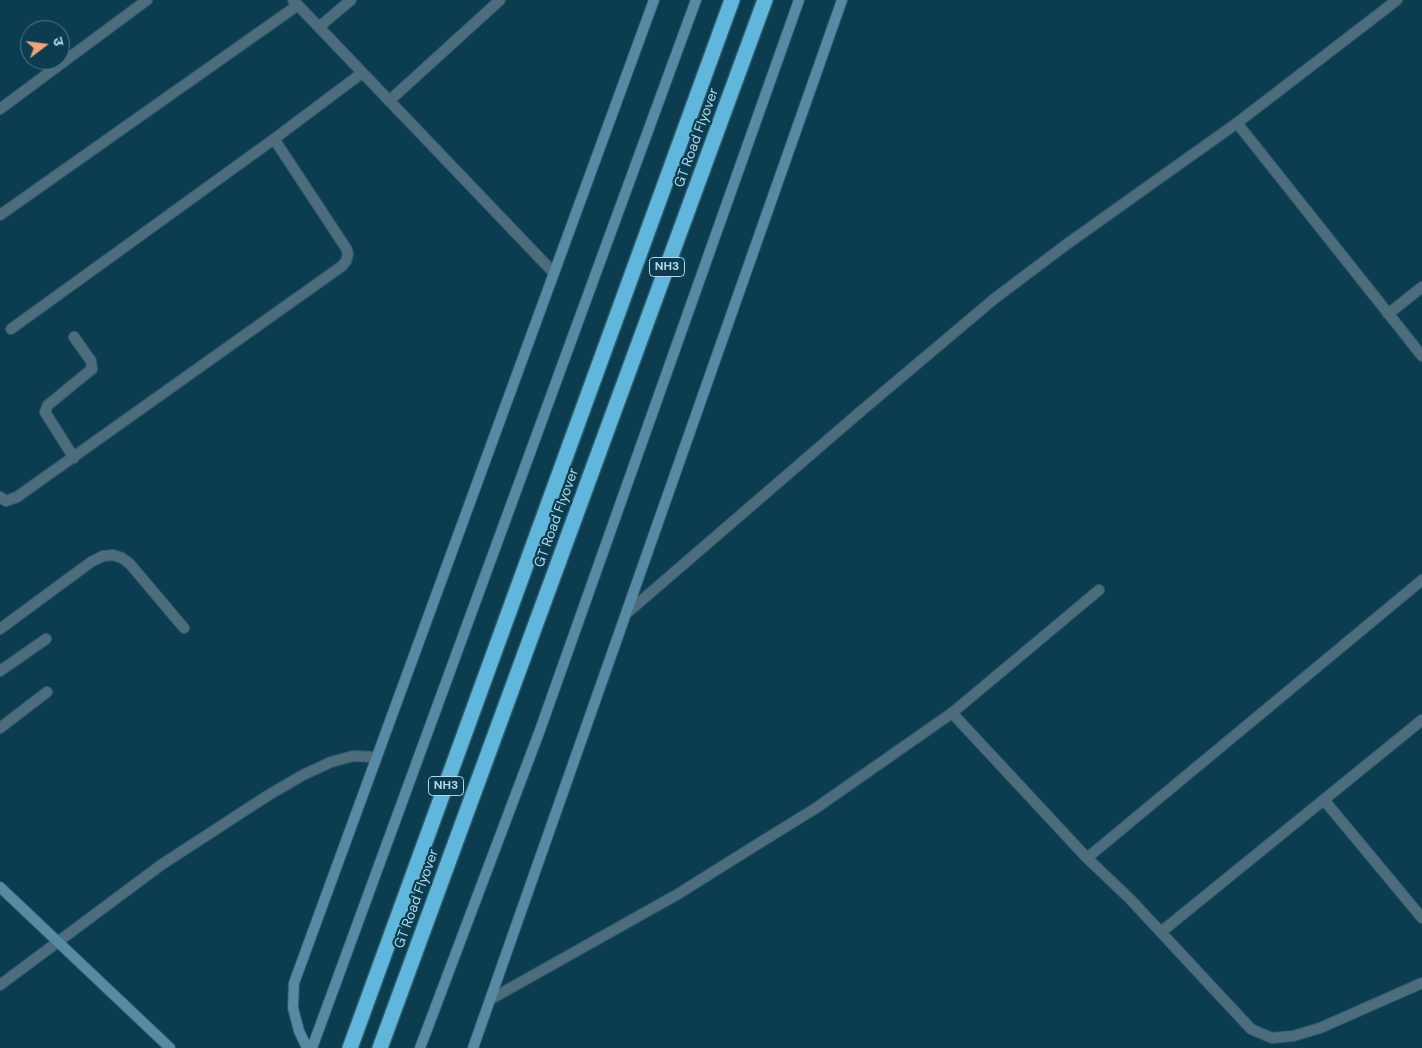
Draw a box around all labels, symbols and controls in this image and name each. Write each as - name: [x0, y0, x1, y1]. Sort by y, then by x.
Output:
- north arrow: [20, 20, 70, 70]
- text: उ: [49, 35, 68, 48]
- street label: GT Road Flyover: [671, 86, 723, 190]
- road number: NH3: [650, 258, 684, 276]
- street label: GT Road Flyover: [531, 466, 583, 570]
- road number: NH3: [428, 776, 464, 796]
- street label: GT Road Flyover: [391, 847, 443, 951]

